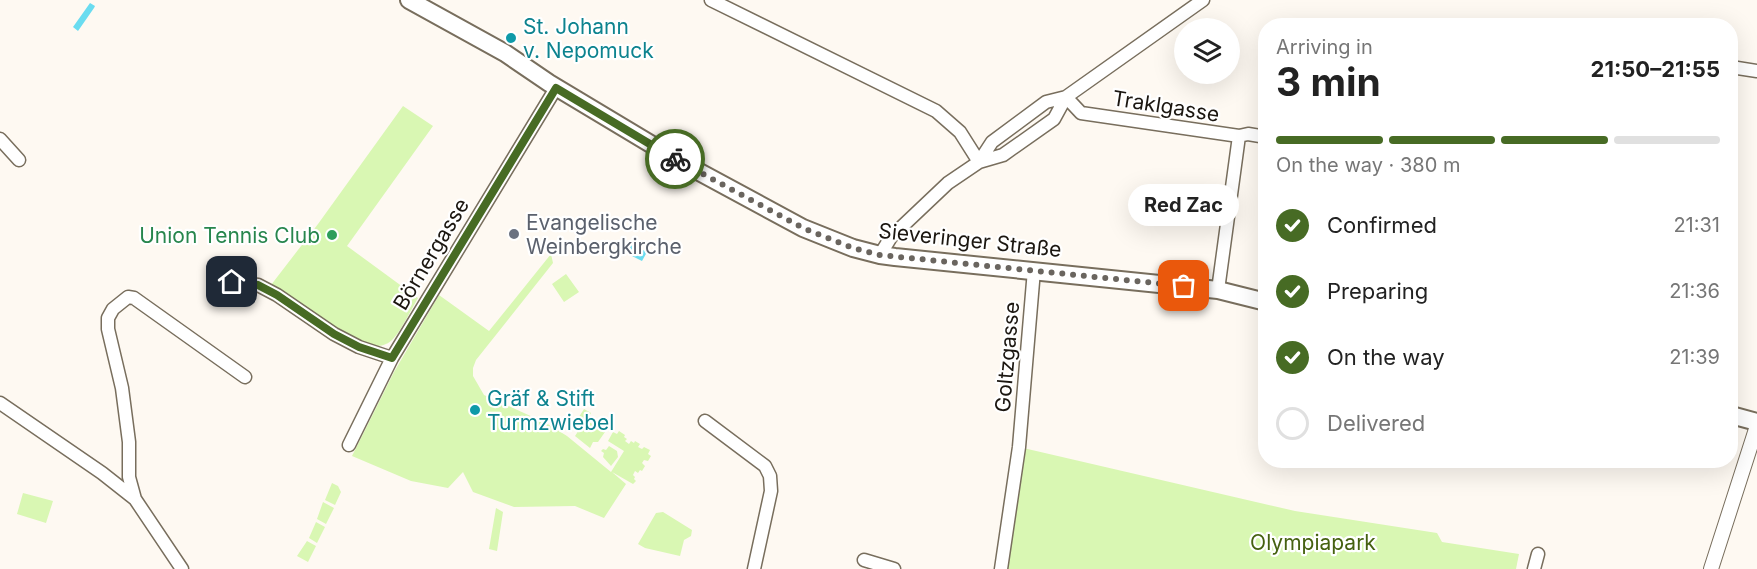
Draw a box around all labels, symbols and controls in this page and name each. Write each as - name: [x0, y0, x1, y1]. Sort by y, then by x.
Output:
- place label: St. Johann v. Nepomuck: [523, 14, 654, 63]
- map controls: [1174, 18, 1240, 84]
- button: layers: [1174, 18, 1240, 84]
- marker: St. Johann v. Nepomuck: [504, 31, 518, 45]
- text: Arriving in: [1276, 35, 1373, 59]
- text: 21:50–21:55: [1591, 56, 1720, 82]
- text: 3 min: [1276, 58, 1381, 105]
- street label: Traklgasse: [1111, 85, 1221, 127]
- courier: [645, 129, 705, 189]
- icon: bike: [659, 143, 692, 176]
- text: On the way · 380 m: [1276, 153, 1460, 177]
- callout: Red Zac: [1128, 184, 1240, 226]
- text: Red Zac: [1144, 193, 1223, 217]
- street label: Börnergasse: [388, 194, 474, 314]
- icon: check: [1276, 209, 1309, 242]
- place label: Evangelische Weinbergkirche: [526, 210, 682, 259]
- text: Confirmed: [1327, 212, 1437, 238]
- text: 21:31: [1673, 213, 1720, 237]
- street label: Sieveringer Straße: [877, 218, 1063, 262]
- place label: Union Tennis Club: [139, 223, 320, 248]
- marker: Evangelische Weinbergkirche: [507, 227, 521, 241]
- marker: Union Tennis Club: [325, 228, 339, 242]
- pin: [206, 256, 257, 307]
- pin: [1158, 260, 1209, 311]
- icon: home: [215, 265, 248, 298]
- icon: bag: [1167, 269, 1200, 302]
- icon: check: [1276, 275, 1309, 308]
- text: Preparing: [1327, 278, 1428, 304]
- text: 21:36: [1669, 279, 1720, 303]
- street label: Goltzgasse: [990, 301, 1024, 413]
- icon: check: [1276, 341, 1309, 374]
- text: On the way: [1327, 344, 1445, 370]
- text: 21:39: [1669, 345, 1720, 369]
- place label: Gräf & Stift Turmzwiebel: [487, 386, 614, 435]
- marker: Gräf & Stift Turmzwiebel: [468, 403, 482, 417]
- text: Delivered: [1327, 410, 1425, 436]
- park label: Olympiapark: [1250, 530, 1376, 555]

